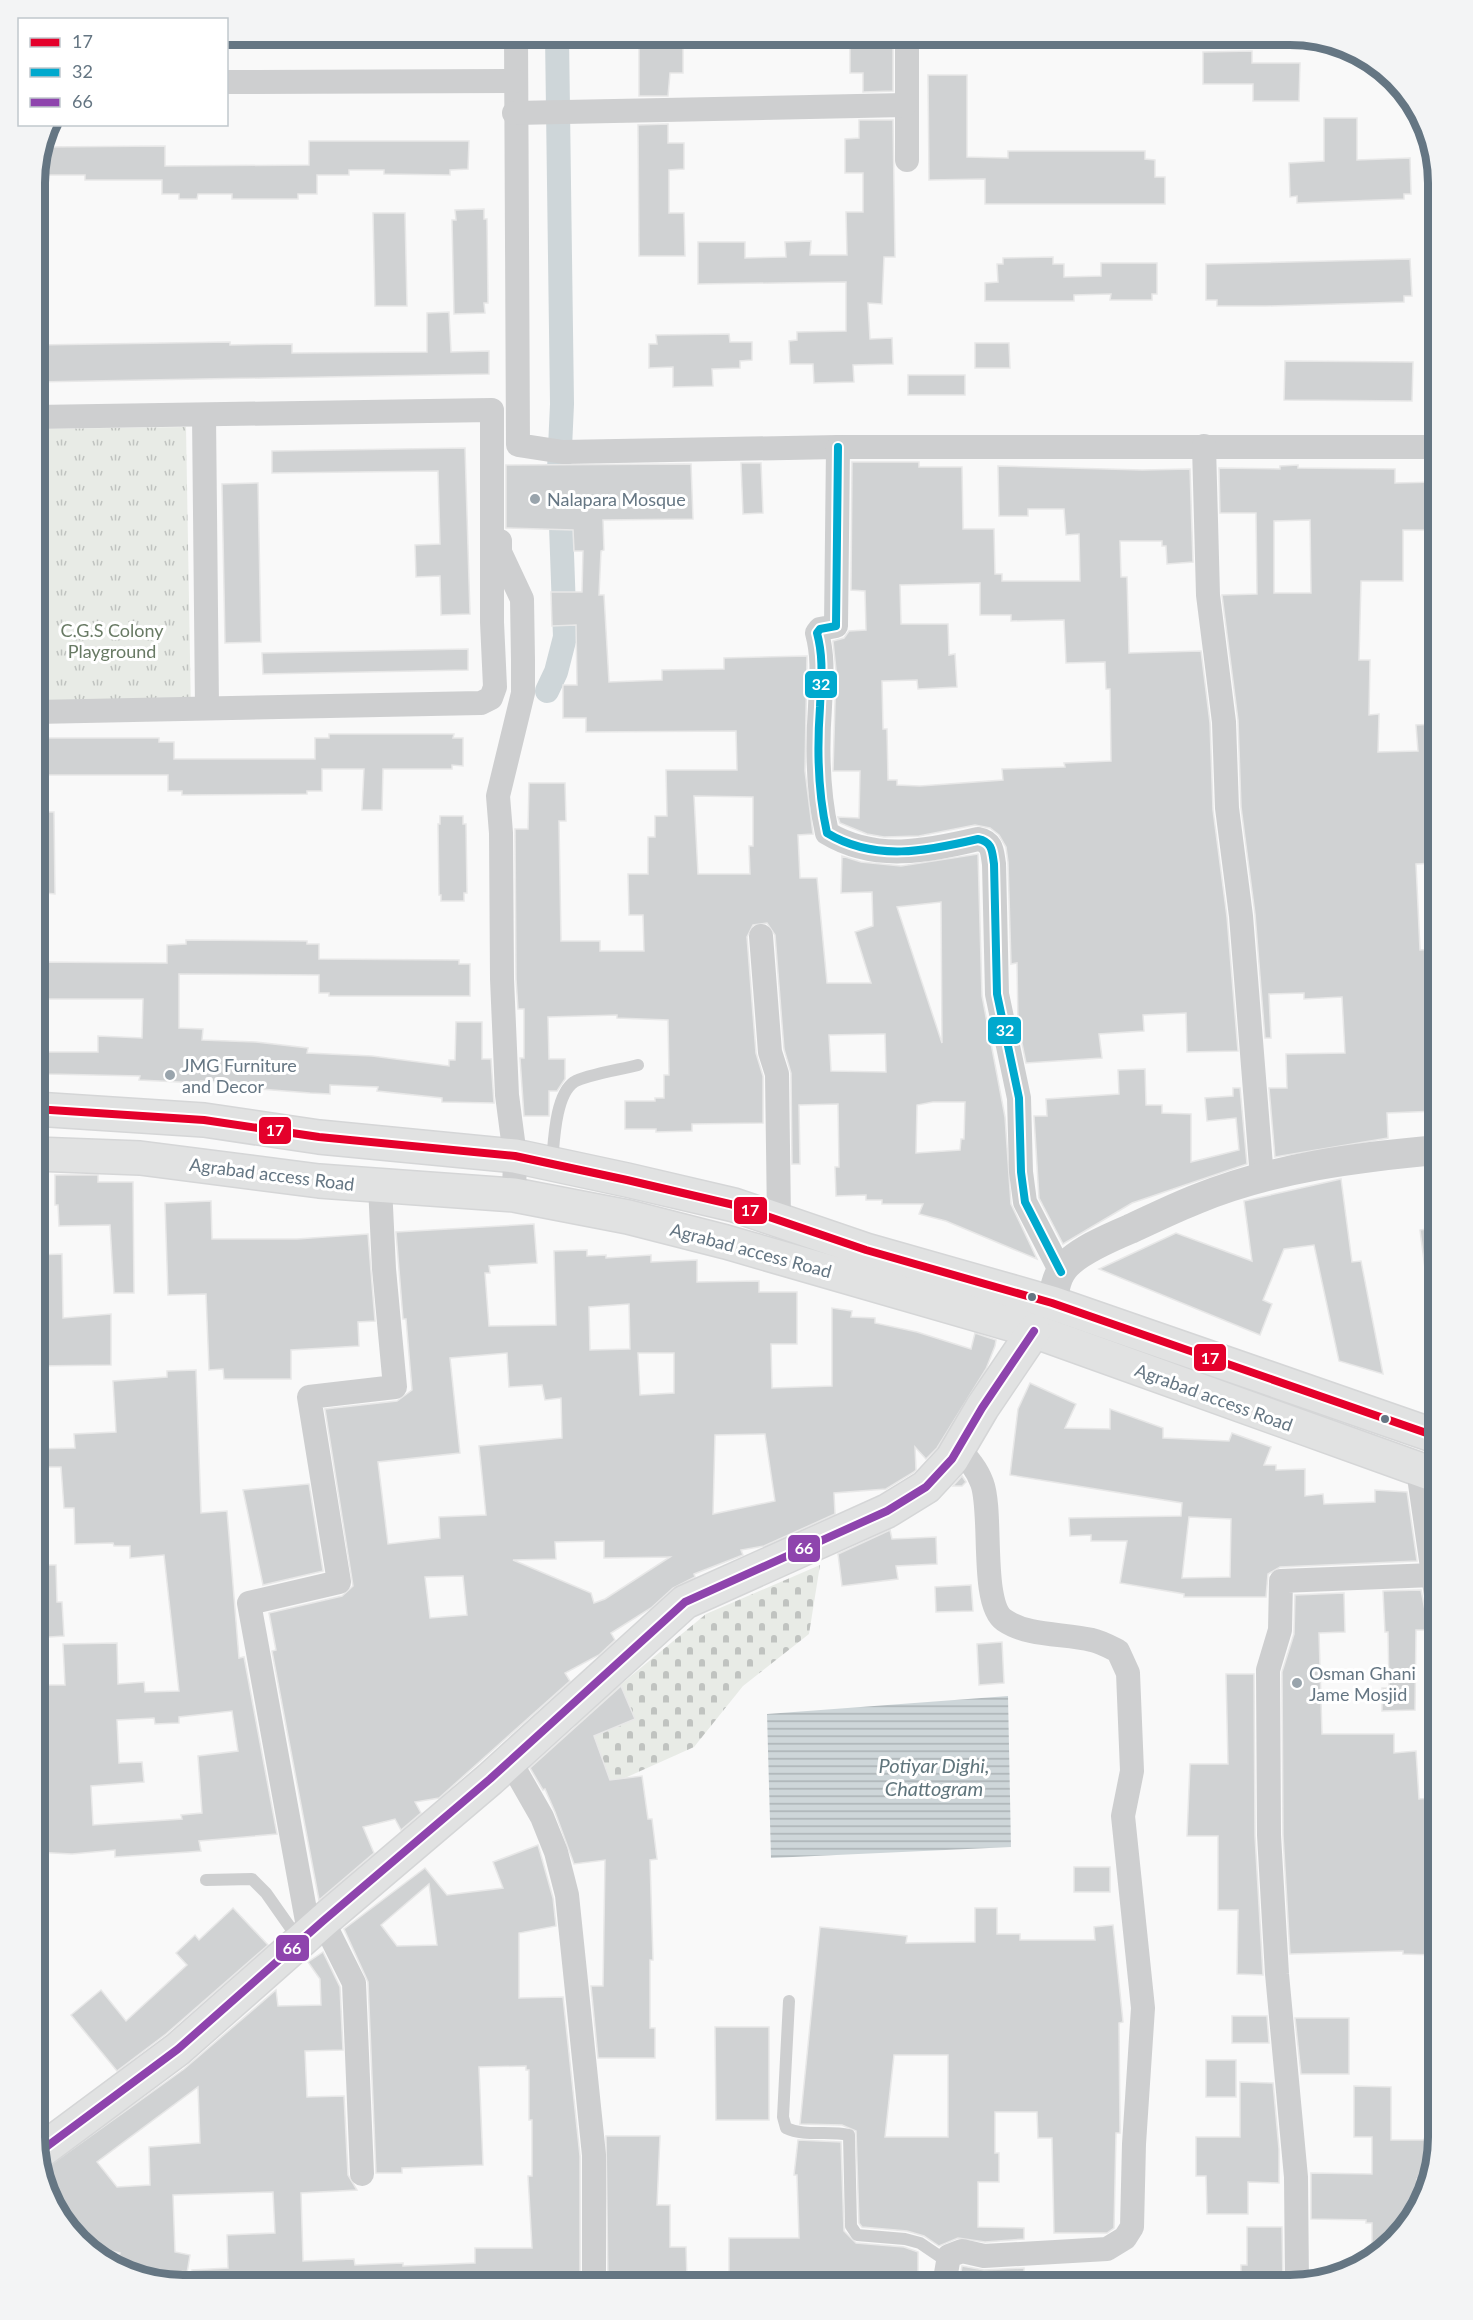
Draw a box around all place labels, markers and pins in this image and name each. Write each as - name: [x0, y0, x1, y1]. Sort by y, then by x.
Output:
- place label: Nalapara Mosque: [547, 488, 686, 510]
- marker: Nalapara Mosque: [528, 492, 542, 506]
- place label: JMG Furniture and Decor: [182, 1054, 297, 1097]
- marker: JMG Furniture and Decor: [163, 1068, 177, 1082]
- unlabelled marker: [1026, 1291, 1038, 1303]
- unlabelled marker: [1379, 1413, 1391, 1425]
- place label: Osman Ghani Jame Mosjid: [1309, 1662, 1416, 1705]
- marker: Osman Ghani Jame Mosjid: [1290, 1676, 1304, 1690]

